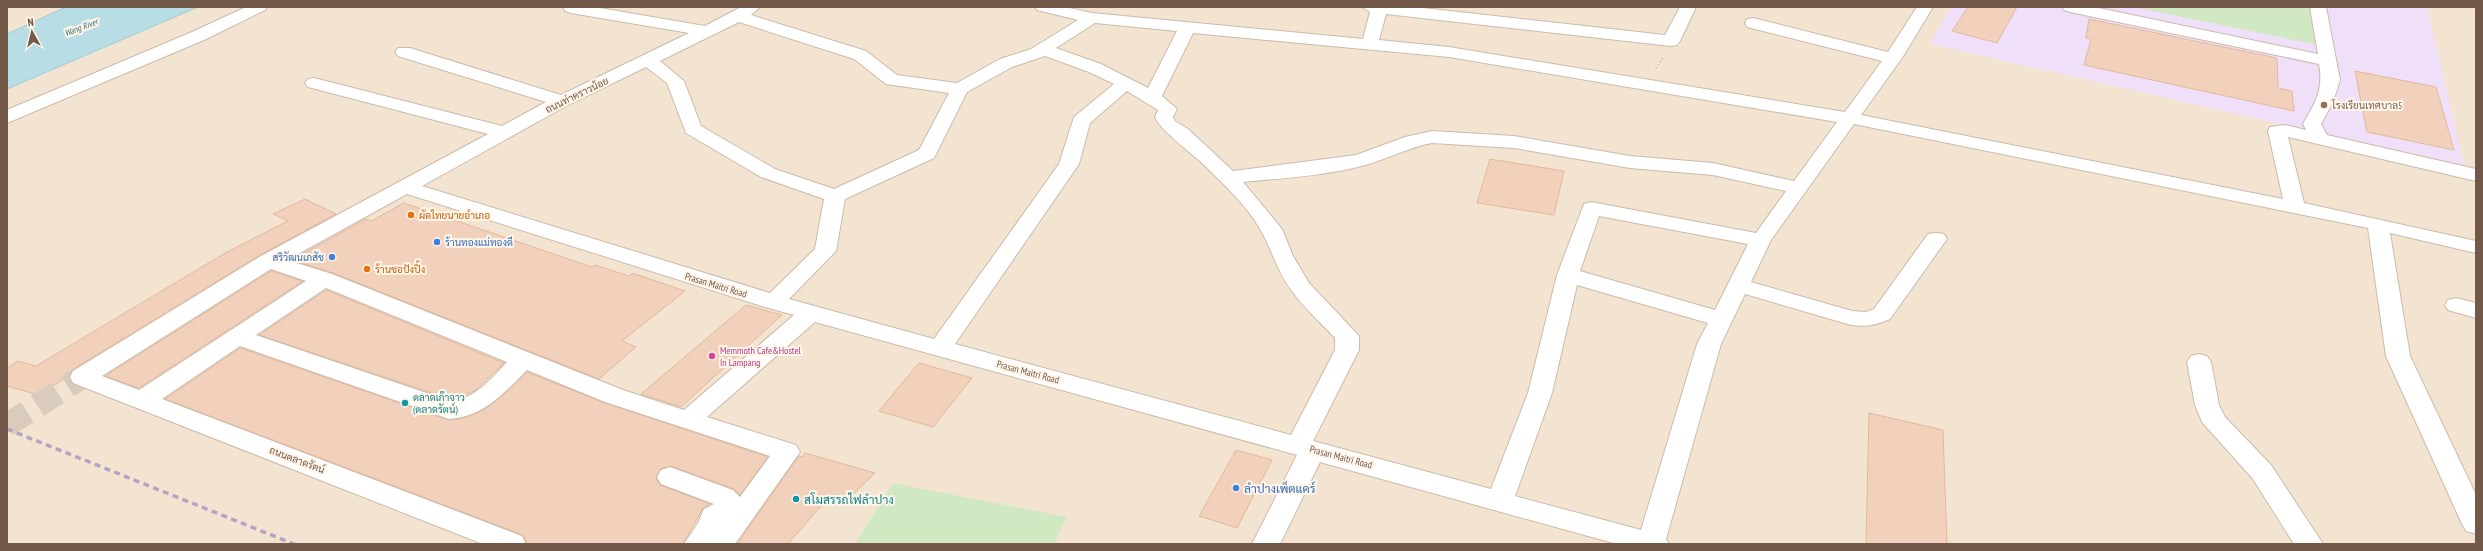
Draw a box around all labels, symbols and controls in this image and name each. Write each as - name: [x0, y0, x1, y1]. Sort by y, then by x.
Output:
- north arrow: [12, 12, 52, 52]
- text: N: [27, 15, 35, 29]
- water label: Wang River: [63, 15, 101, 38]
- street label: ถนนท่าคราวน้อย: [543, 74, 611, 116]
- place label: โรงเรียนเทศบาล5: [2331, 99, 2403, 112]
- marker: โรงเรียนเทศบาล5: [2319, 100, 2329, 110]
- place label: ผัดไทยนายอำเภอ: [419, 209, 490, 222]
- marker: ผัดไทยนายอำเภอ: [406, 210, 416, 220]
- place label: ร้านทองแม่ทองดี: [445, 236, 513, 249]
- marker: ร้านทองแม่ทองดี: [432, 237, 442, 247]
- place label: สริวัฒนเภสัช: [272, 251, 324, 264]
- marker: สริวัฒนเภสัช: [327, 252, 337, 262]
- place label: ร้านชอปังปิ้ง: [375, 260, 425, 276]
- marker: ร้านชอปังปิ้ง: [362, 264, 372, 274]
- street label: Prasan Maitri Road: [683, 269, 749, 301]
- place label: Memmoth Cafe&Hostel In Lampang: [720, 344, 802, 369]
- marker: Memmoth Cafe&Hostel In Lampang: [707, 351, 717, 361]
- street label: Prasan Maitri Road: [995, 357, 1061, 387]
- place label: ตลาดเก๊าจาว (ตลาดรัตน์): [413, 391, 465, 416]
- marker: ตลาดเก๊าจาว (ตลาดรัตน์): [400, 398, 410, 408]
- street label: Prasan Maitri Road: [1308, 442, 1374, 472]
- street label: ถนนตลาดรัตน์: [267, 443, 327, 477]
- place label: ลำปางเพ็ตแคร์: [1244, 480, 1316, 496]
- marker: ลำปางเพ็ตแคร์: [1231, 483, 1241, 493]
- place label: สโมสรรถไฟลำปาง: [804, 492, 894, 507]
- marker: สโมสรรถไฟลำปาง: [791, 494, 801, 504]

